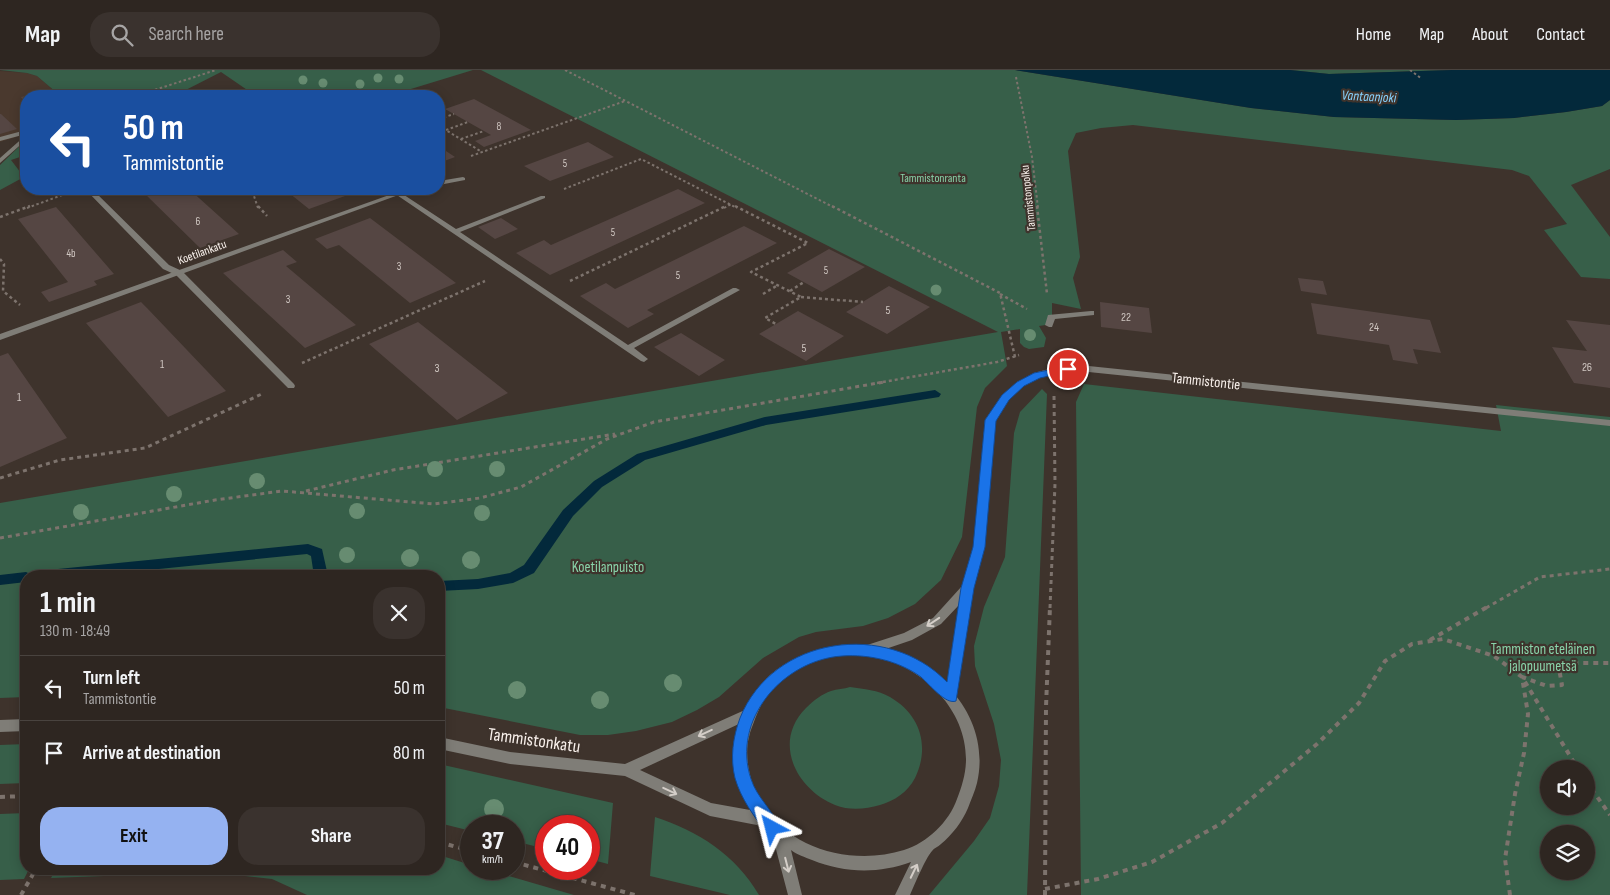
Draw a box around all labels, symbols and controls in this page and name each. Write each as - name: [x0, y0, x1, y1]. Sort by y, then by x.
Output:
- search box: [90, 12, 440, 57]
- text: Map: [25, 20, 60, 49]
- icon: search: [108, 21, 136, 49]
- text: Search here: [148, 23, 224, 46]
- text: Home: [1356, 24, 1391, 45]
- text: Map: [1419, 24, 1444, 45]
- text: About: [1472, 24, 1508, 45]
- text: Contact: [1536, 24, 1585, 45]
- water label: Vantaanjoki: [1341, 87, 1397, 106]
- text: 50 m: [123, 107, 184, 150]
- icon: left: [40, 110, 105, 175]
- house number: 8: [497, 120, 502, 133]
- text: Tammistontie: [123, 150, 224, 177]
- house number: 5: [563, 157, 567, 170]
- street label: Tammistonpolku: [1018, 164, 1039, 232]
- park label: Tammistonranta: [900, 171, 966, 186]
- house number: 6: [196, 215, 201, 228]
- house number: 5: [611, 226, 615, 239]
- street label: Koetilankatu: [176, 237, 229, 268]
- house number: 4b: [66, 247, 76, 260]
- house number: 3: [397, 260, 402, 273]
- house number: 5: [824, 264, 828, 277]
- house number: 5: [676, 269, 680, 282]
- house number: 3: [286, 293, 291, 306]
- house number: 5: [886, 303, 891, 318]
- house number: 22: [1121, 310, 1131, 325]
- house number: 24: [1369, 320, 1379, 335]
- house number: 5: [802, 341, 807, 356]
- pin: [1047, 348, 1089, 390]
- icon: arrive: [1054, 355, 1082, 383]
- house number: 1: [160, 357, 165, 372]
- house number: 26: [1582, 360, 1592, 375]
- house number: 3: [434, 361, 440, 376]
- street label: Tammistontie: [1171, 368, 1241, 395]
- house number: 1: [17, 390, 22, 405]
- park label: Koetilanpuisto: [572, 558, 644, 577]
- text: 1 min: [40, 585, 96, 621]
- button: close: [373, 587, 425, 639]
- one-way arrow: [926, 617, 940, 627]
- text: 130 m · 18:49: [40, 622, 110, 641]
- park label: Tammiston eteläinen jalopuumetsä: [1491, 640, 1595, 676]
- text: Turn left: [83, 667, 140, 690]
- icon: left: [40, 674, 68, 702]
- text: 50 m: [394, 677, 425, 700]
- text: Tammistontie: [83, 690, 157, 709]
- street label: Tammistonkatu: [486, 724, 582, 757]
- one-way arrow: [698, 729, 713, 738]
- icon: arrive: [40, 739, 68, 767]
- text: Arrive at destination: [83, 742, 221, 765]
- text: 80 m: [393, 742, 425, 765]
- map controls: [1540, 760, 1595, 880]
- button: sound: [1540, 760, 1595, 815]
- one-way arrow: [662, 786, 677, 796]
- position arrow: [745, 801, 797, 853]
- button: Exit: [40, 807, 228, 865]
- button: Share: [238, 807, 425, 865]
- speed limit sign: 40: [535, 815, 600, 880]
- button: layers: [1540, 825, 1595, 880]
- text: 37: [481, 826, 504, 857]
- text: km/h: [482, 852, 503, 867]
- one-way arrow: [783, 857, 792, 873]
- one-way arrow: [910, 864, 919, 879]

